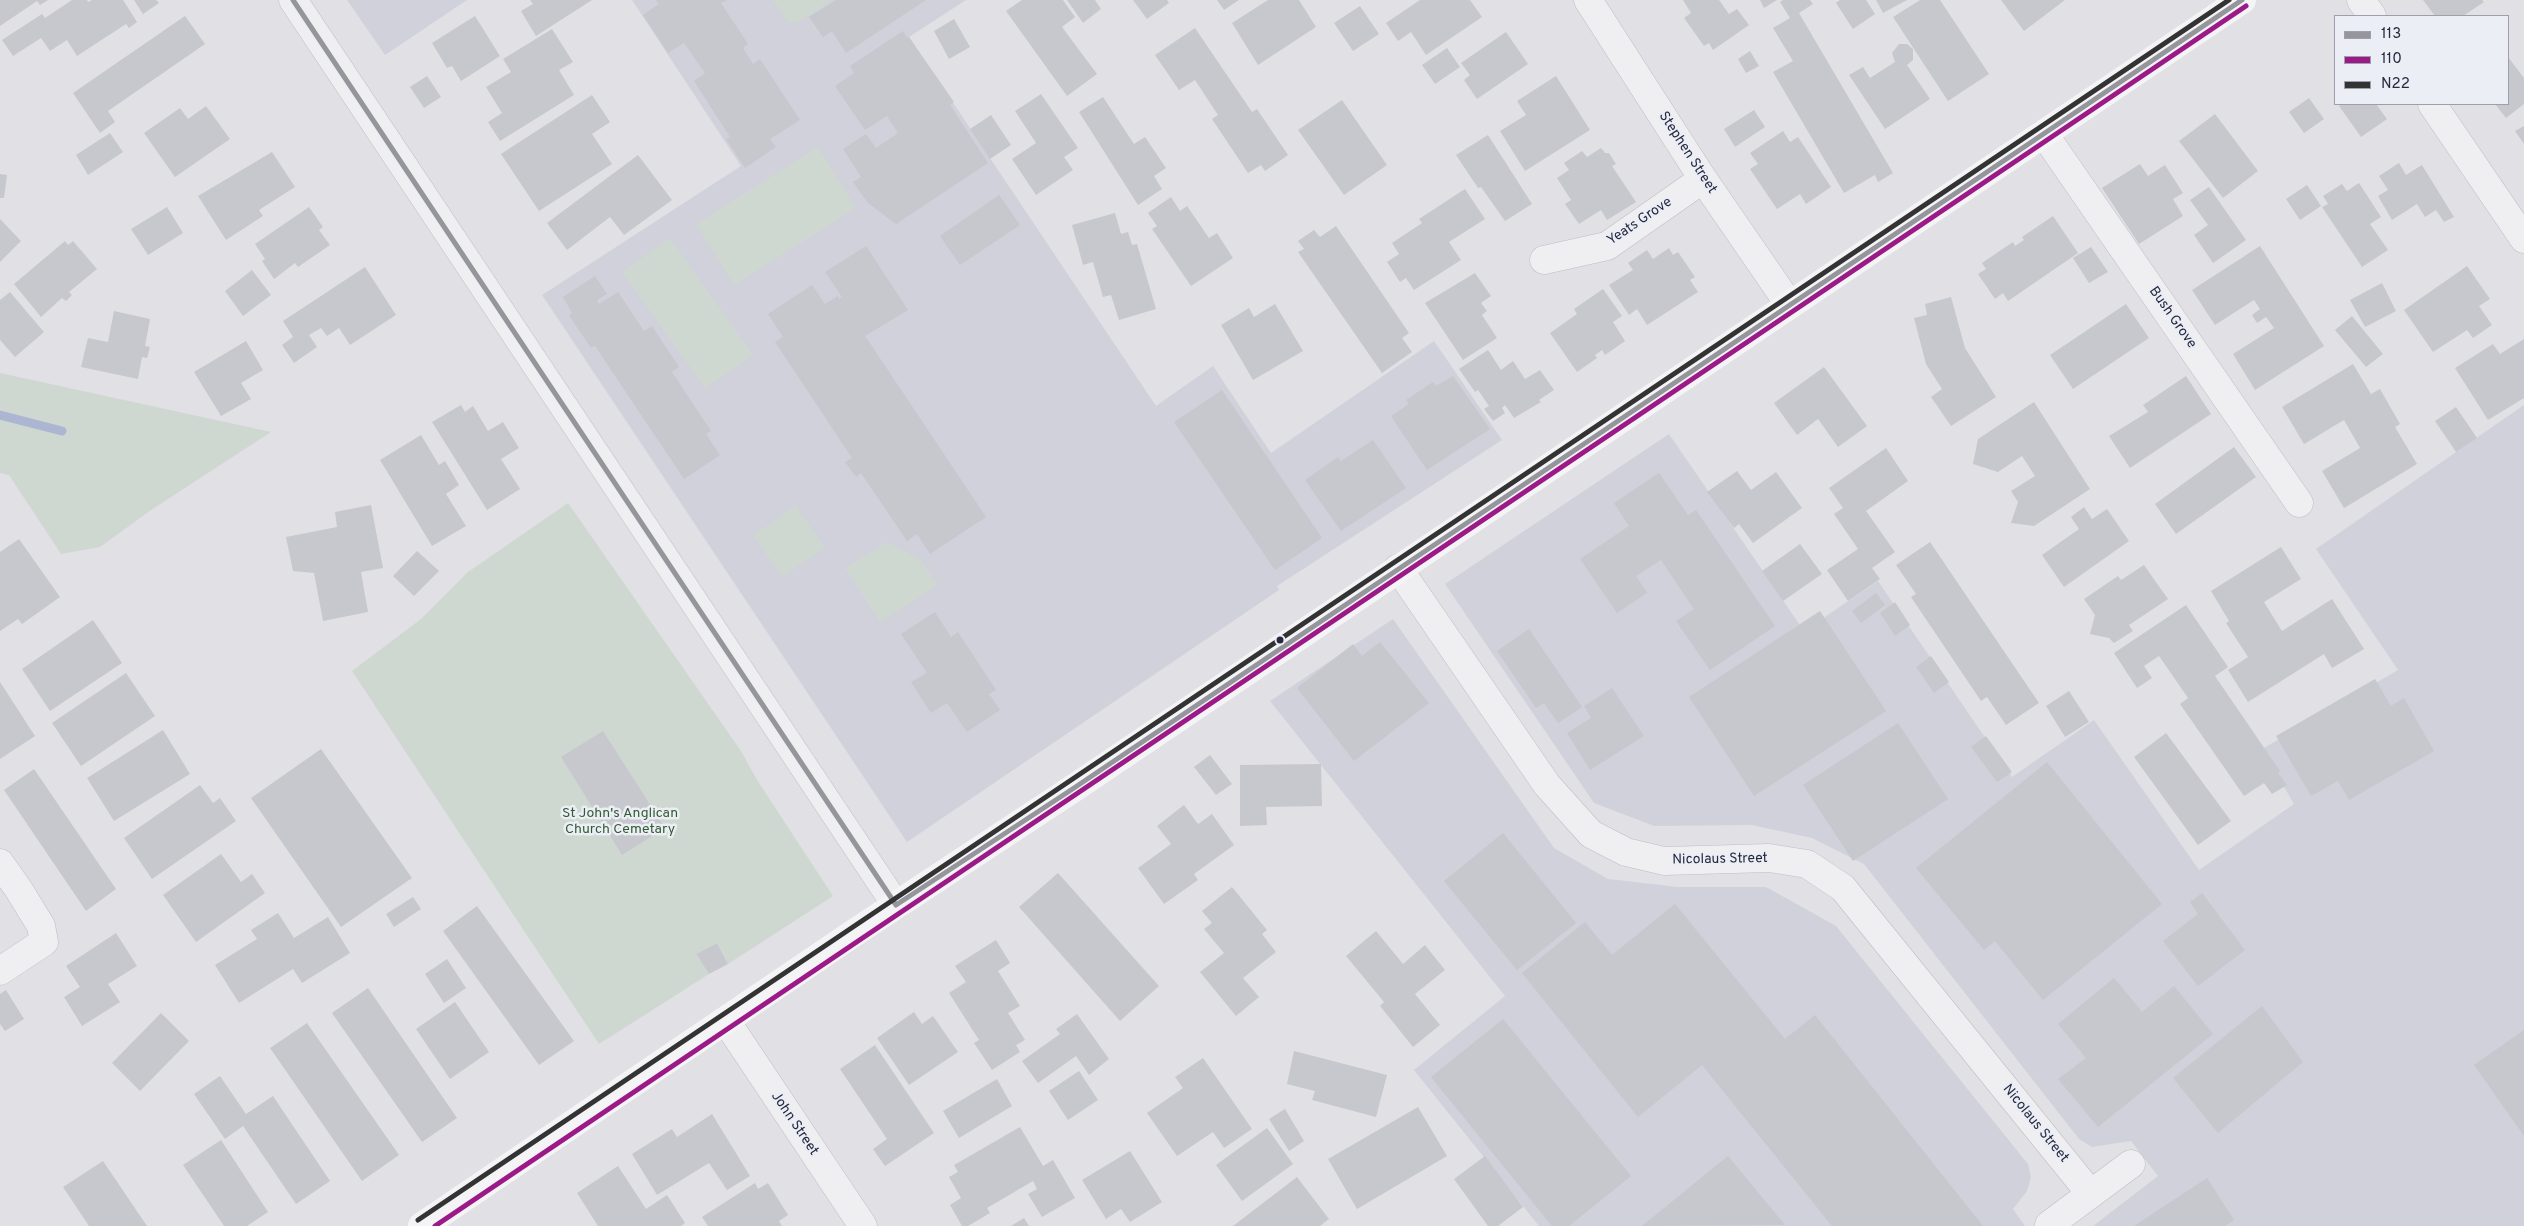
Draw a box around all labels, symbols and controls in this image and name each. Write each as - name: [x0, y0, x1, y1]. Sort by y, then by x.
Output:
- legend: [2334, 15, 2509, 105]
- text: 113: [2381, 25, 2401, 44]
- text: 110: [2381, 50, 2402, 69]
- text: N22: [2381, 75, 2410, 94]
- street label: Stephen Street: [1654, 109, 1720, 197]
- street label: Yeats Grove: [1604, 194, 1676, 250]
- street label: Bush Grove: [2144, 284, 2200, 352]
- unlabelled marker: [1275, 635, 1285, 645]
- park label: St John's Anglican Church Cemetary: [562, 806, 678, 839]
- street label: Nicolaus Street: [1672, 851, 1768, 869]
- street label: Nicolaus Street: [1998, 1082, 2072, 1166]
- street label: John Street: [767, 1089, 821, 1159]

